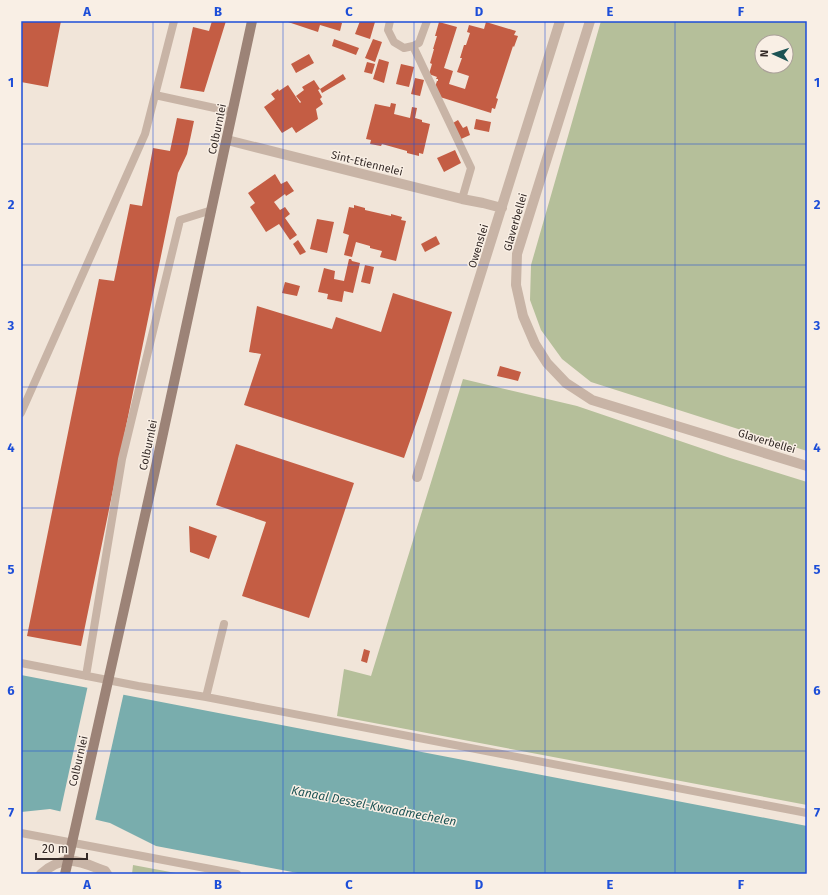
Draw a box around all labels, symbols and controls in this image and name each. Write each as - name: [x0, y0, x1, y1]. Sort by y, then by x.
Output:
- text: A: [82, 4, 91, 19]
- text: B: [214, 4, 222, 19]
- text: C: [345, 4, 353, 19]
- text: D: [475, 4, 484, 19]
- text: E: [607, 4, 614, 19]
- text: F: [738, 4, 745, 19]
- north arrow: [754, 34, 794, 74]
- text: N: [758, 50, 771, 57]
- text: 1: [8, 75, 14, 90]
- text: 1: [814, 75, 820, 90]
- street label: Colburnlei: [206, 103, 229, 156]
- street label: Sint-Etiennelei: [330, 148, 404, 179]
- street label: Glaverbellei: [501, 192, 530, 253]
- text: 2: [8, 197, 15, 212]
- text: 2: [814, 197, 821, 212]
- street label: Owenslei: [466, 223, 491, 270]
- text: 3: [7, 318, 15, 333]
- text: 3: [813, 318, 821, 333]
- street label: Colburnlei: [137, 419, 160, 472]
- street label: Glaverbellei: [736, 427, 797, 456]
- text: 4: [7, 440, 15, 455]
- text: 4: [813, 440, 821, 455]
- text: 5: [8, 562, 15, 577]
- text: 5: [814, 562, 821, 577]
- text: 6: [7, 683, 15, 698]
- text: 6: [813, 683, 821, 698]
- street label: Colburnlei: [66, 735, 91, 788]
- water label: Kanaal Dessel-Kwaadmechelen: [290, 783, 458, 829]
- text: 7: [8, 805, 14, 820]
- text: 7: [814, 805, 820, 820]
- scale bar: [36, 835, 87, 861]
- text: 20 m: [42, 842, 68, 856]
- text: A: [82, 877, 91, 892]
- text: B: [214, 877, 222, 892]
- text: C: [345, 877, 353, 892]
- text: D: [475, 877, 484, 892]
- text: E: [607, 877, 614, 892]
- text: F: [738, 877, 745, 892]

